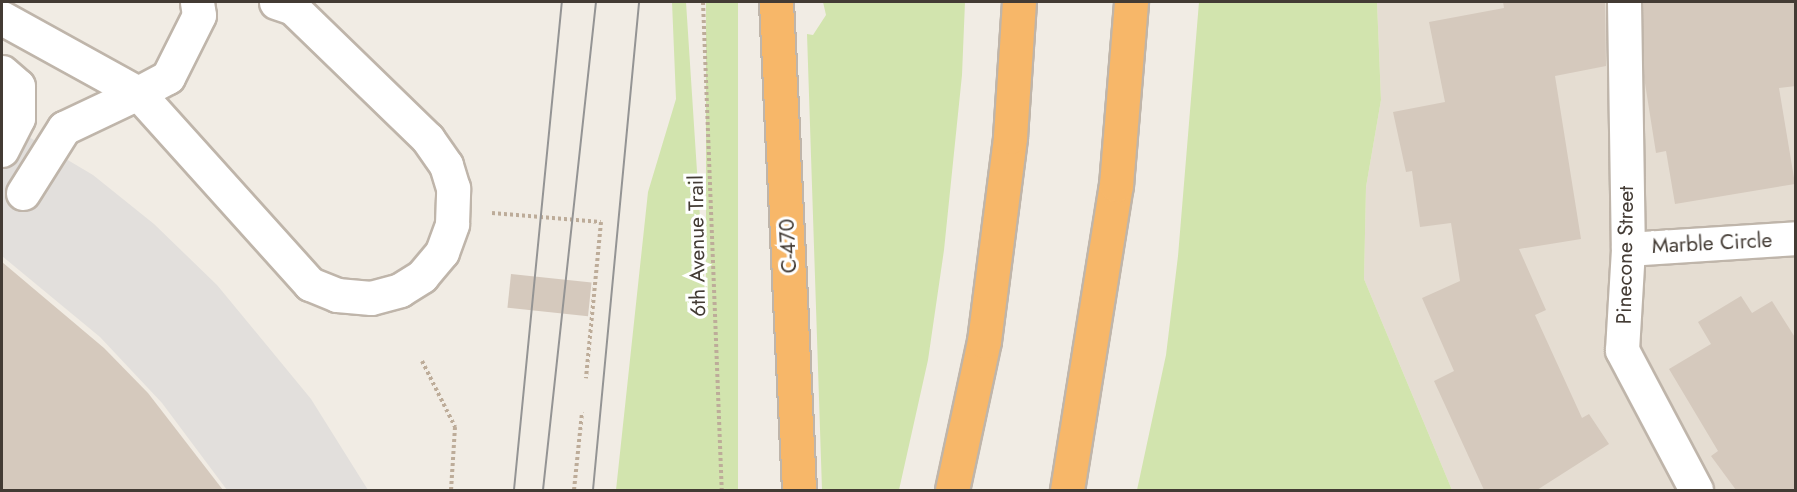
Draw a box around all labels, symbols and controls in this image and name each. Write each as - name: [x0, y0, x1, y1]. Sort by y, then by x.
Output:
- street label: 6th Avenue Trail: [683, 175, 711, 317]
- street label: Pinecone Street: [1611, 186, 1639, 324]
- street label: C-470: [774, 218, 802, 274]
- street label: Marble Circle: [1651, 227, 1773, 259]

